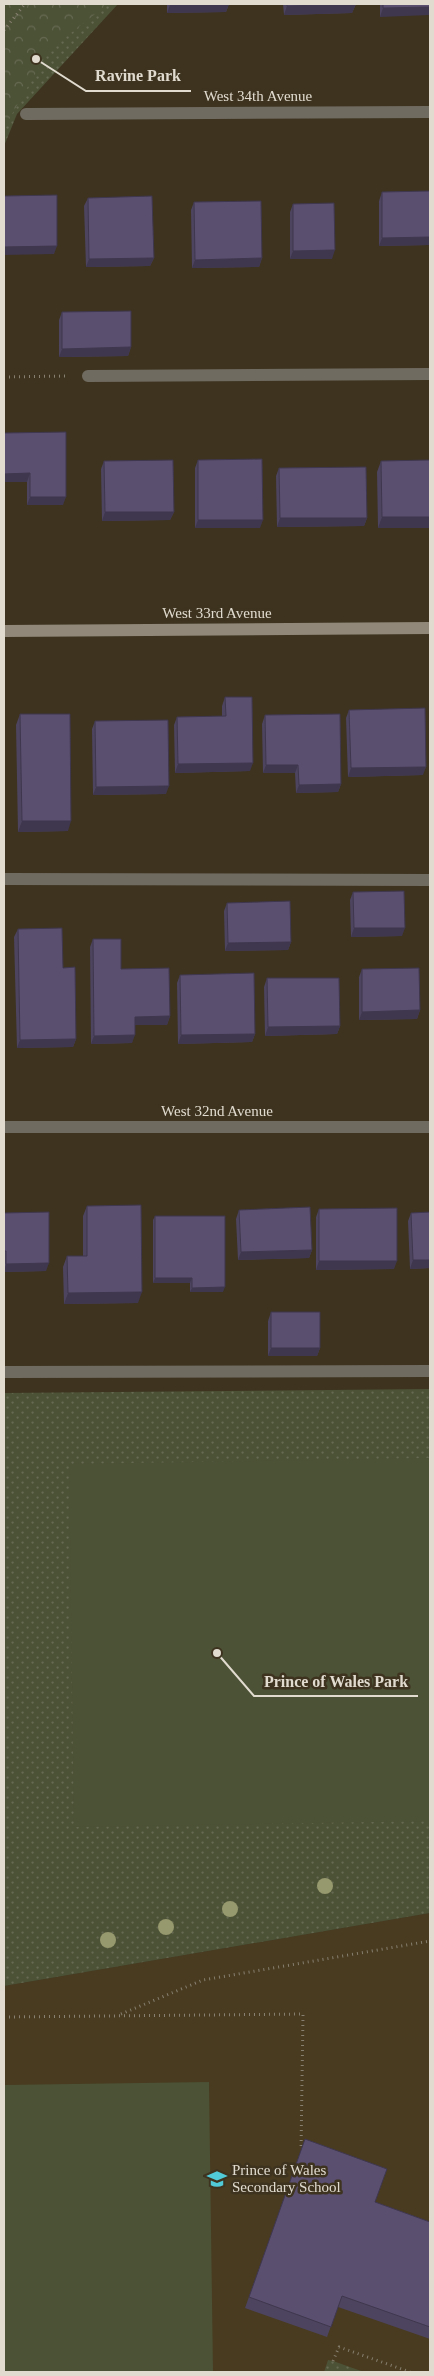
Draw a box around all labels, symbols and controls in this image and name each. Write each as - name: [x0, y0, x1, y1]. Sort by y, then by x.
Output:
- callout: Ravine Park: [86, 60, 191, 91]
- text: Ravine Park: [95, 67, 181, 84]
- street label: West 34th Avenue: [204, 88, 313, 104]
- street label: West 33rd Avenue: [162, 605, 272, 621]
- street label: West 32nd Avenue: [161, 1103, 273, 1119]
- callout: Prince of Wales Park: [254, 1665, 418, 1696]
- text: Prince of Wales Park: [264, 1673, 408, 1690]
- place label: Prince of Wales Secondary School: [232, 2162, 341, 2195]
- school or university icon: Prince of Wales Secondary School: [206, 2168, 228, 2190]

